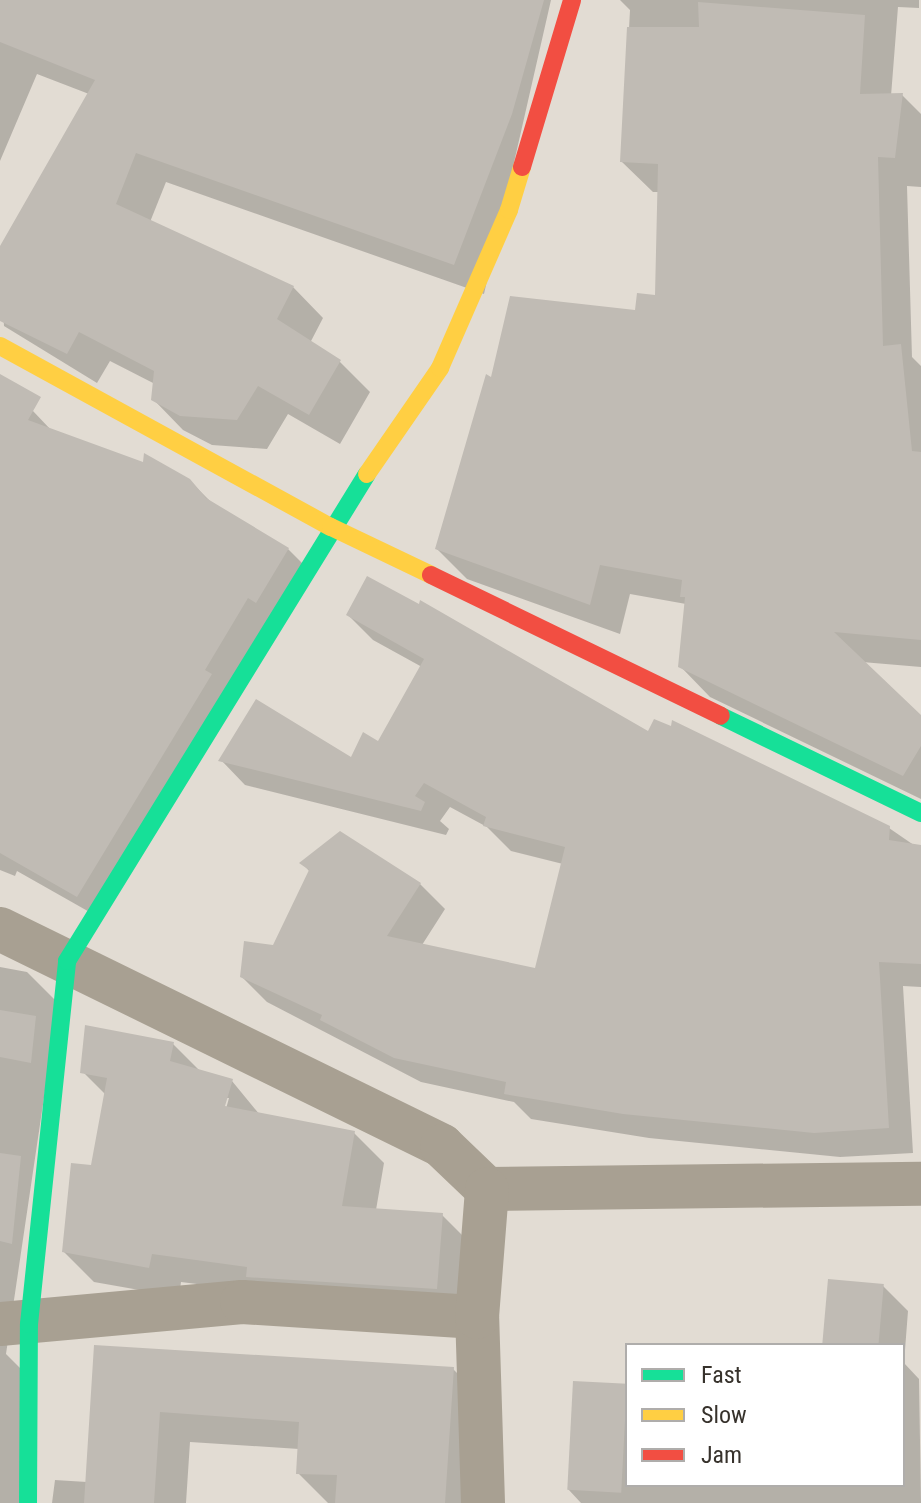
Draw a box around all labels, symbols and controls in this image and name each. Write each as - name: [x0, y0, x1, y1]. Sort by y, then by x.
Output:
- legend: [625, 1343, 905, 1487]
- text: Fast: [701, 1361, 742, 1389]
- text: Slow: [701, 1401, 747, 1429]
- text: Jam: [701, 1441, 742, 1469]

